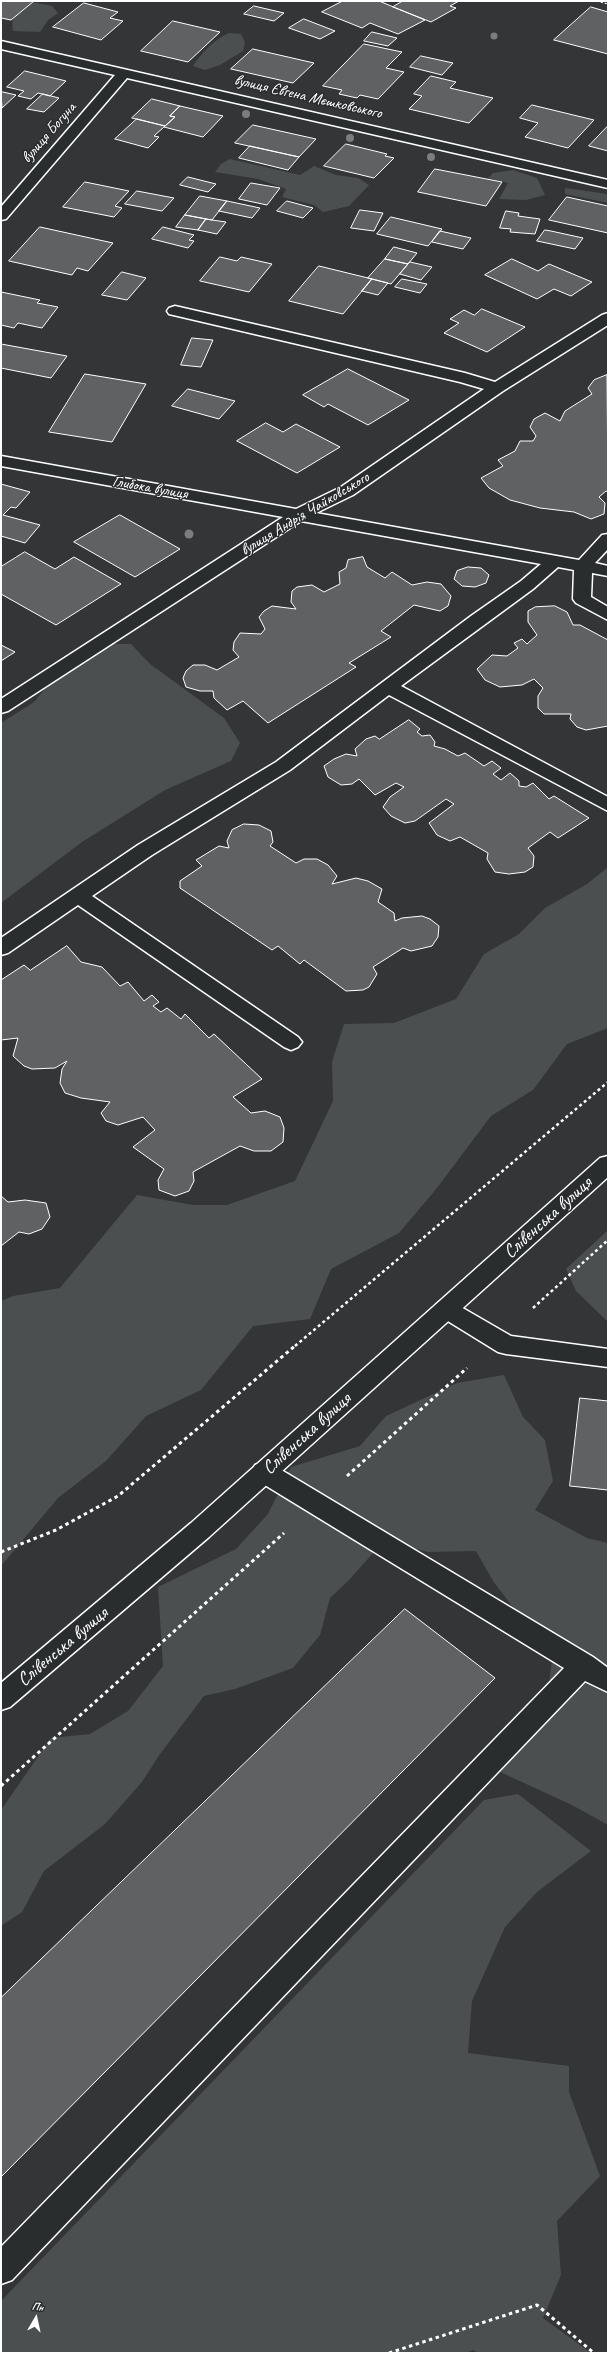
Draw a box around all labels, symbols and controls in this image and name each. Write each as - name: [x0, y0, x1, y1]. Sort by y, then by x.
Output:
- street label: вулиця Євгена Мєшковського: [232, 71, 384, 123]
- street label: вулиця Богуна: [17, 99, 81, 167]
- street label: вулиця Андрія Чайковського: [237, 468, 373, 560]
- street label: Глибока вулиця: [111, 472, 189, 504]
- street label: Слівенська вулиця: [499, 1172, 597, 1264]
- street label: Слівенська вулиця: [258, 1388, 356, 1480]
- street label: Слівенська вулиця: [13, 1602, 113, 1692]
- north arrow: [16, 2298, 56, 2338]
- text: Пн: [31, 2298, 45, 2314]

